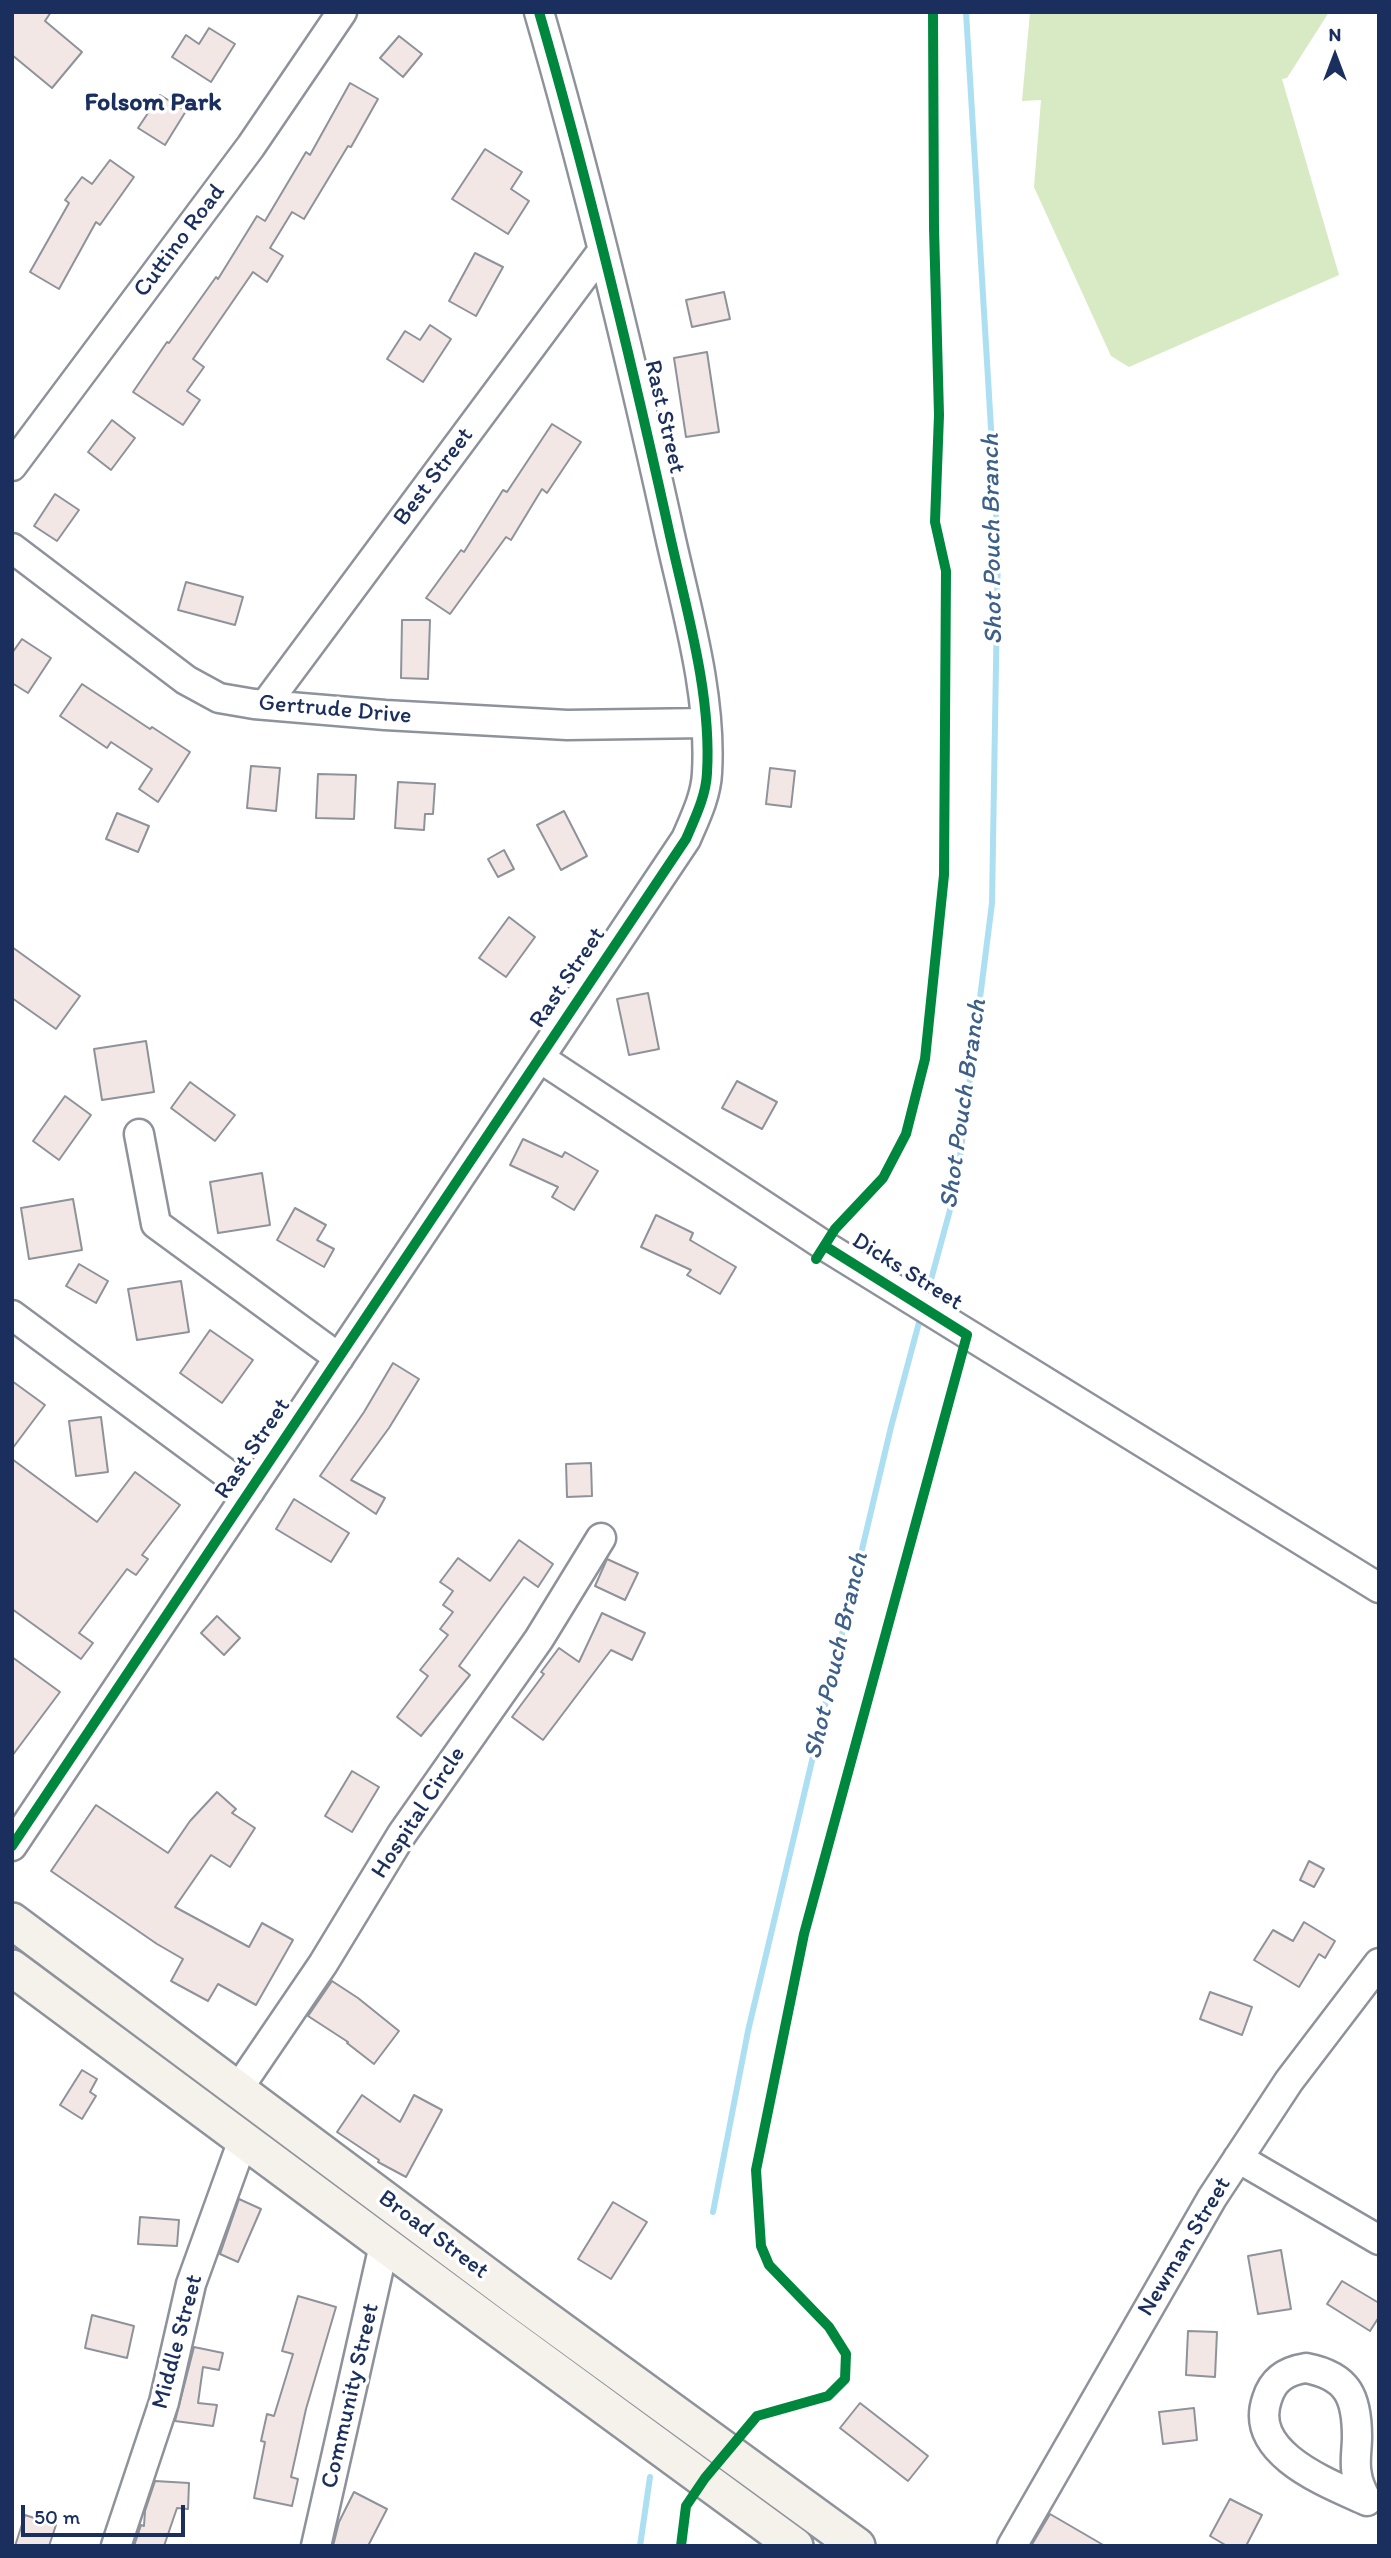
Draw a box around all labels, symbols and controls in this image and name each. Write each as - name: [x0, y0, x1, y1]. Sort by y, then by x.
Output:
- north arrow: [1300, 21, 1370, 91]
- text: N: [1329, 23, 1341, 46]
- district label: Folsom Park: [85, 87, 221, 119]
- street label: Cuttino Road: [128, 179, 232, 303]
- street label: Rast Street: [637, 357, 691, 477]
- street label: Best Street: [388, 422, 480, 532]
- water label: Shot Pouch Branch: [976, 433, 1010, 645]
- street label: Gertrude Drive: [257, 689, 413, 731]
- street label: Rast Street: [524, 922, 612, 1034]
- water label: Shot Pouch Branch: [934, 997, 994, 1211]
- street label: Dicks Street: [846, 1227, 968, 1317]
- street label: Rast Street: [209, 1393, 297, 1505]
- water label: Shot Pouch Branch: [798, 1550, 876, 1762]
- street label: Hospital Circle: [366, 1742, 472, 1884]
- street label: Newman Street: [1132, 2172, 1238, 2322]
- street label: Broad Street: [372, 2184, 494, 2286]
- street label: Middle Street: [146, 2272, 210, 2412]
- street label: Community Street: [316, 2301, 386, 2491]
- scale bar: [24, 2492, 189, 2536]
- text: 50 m: [34, 2504, 80, 2529]

